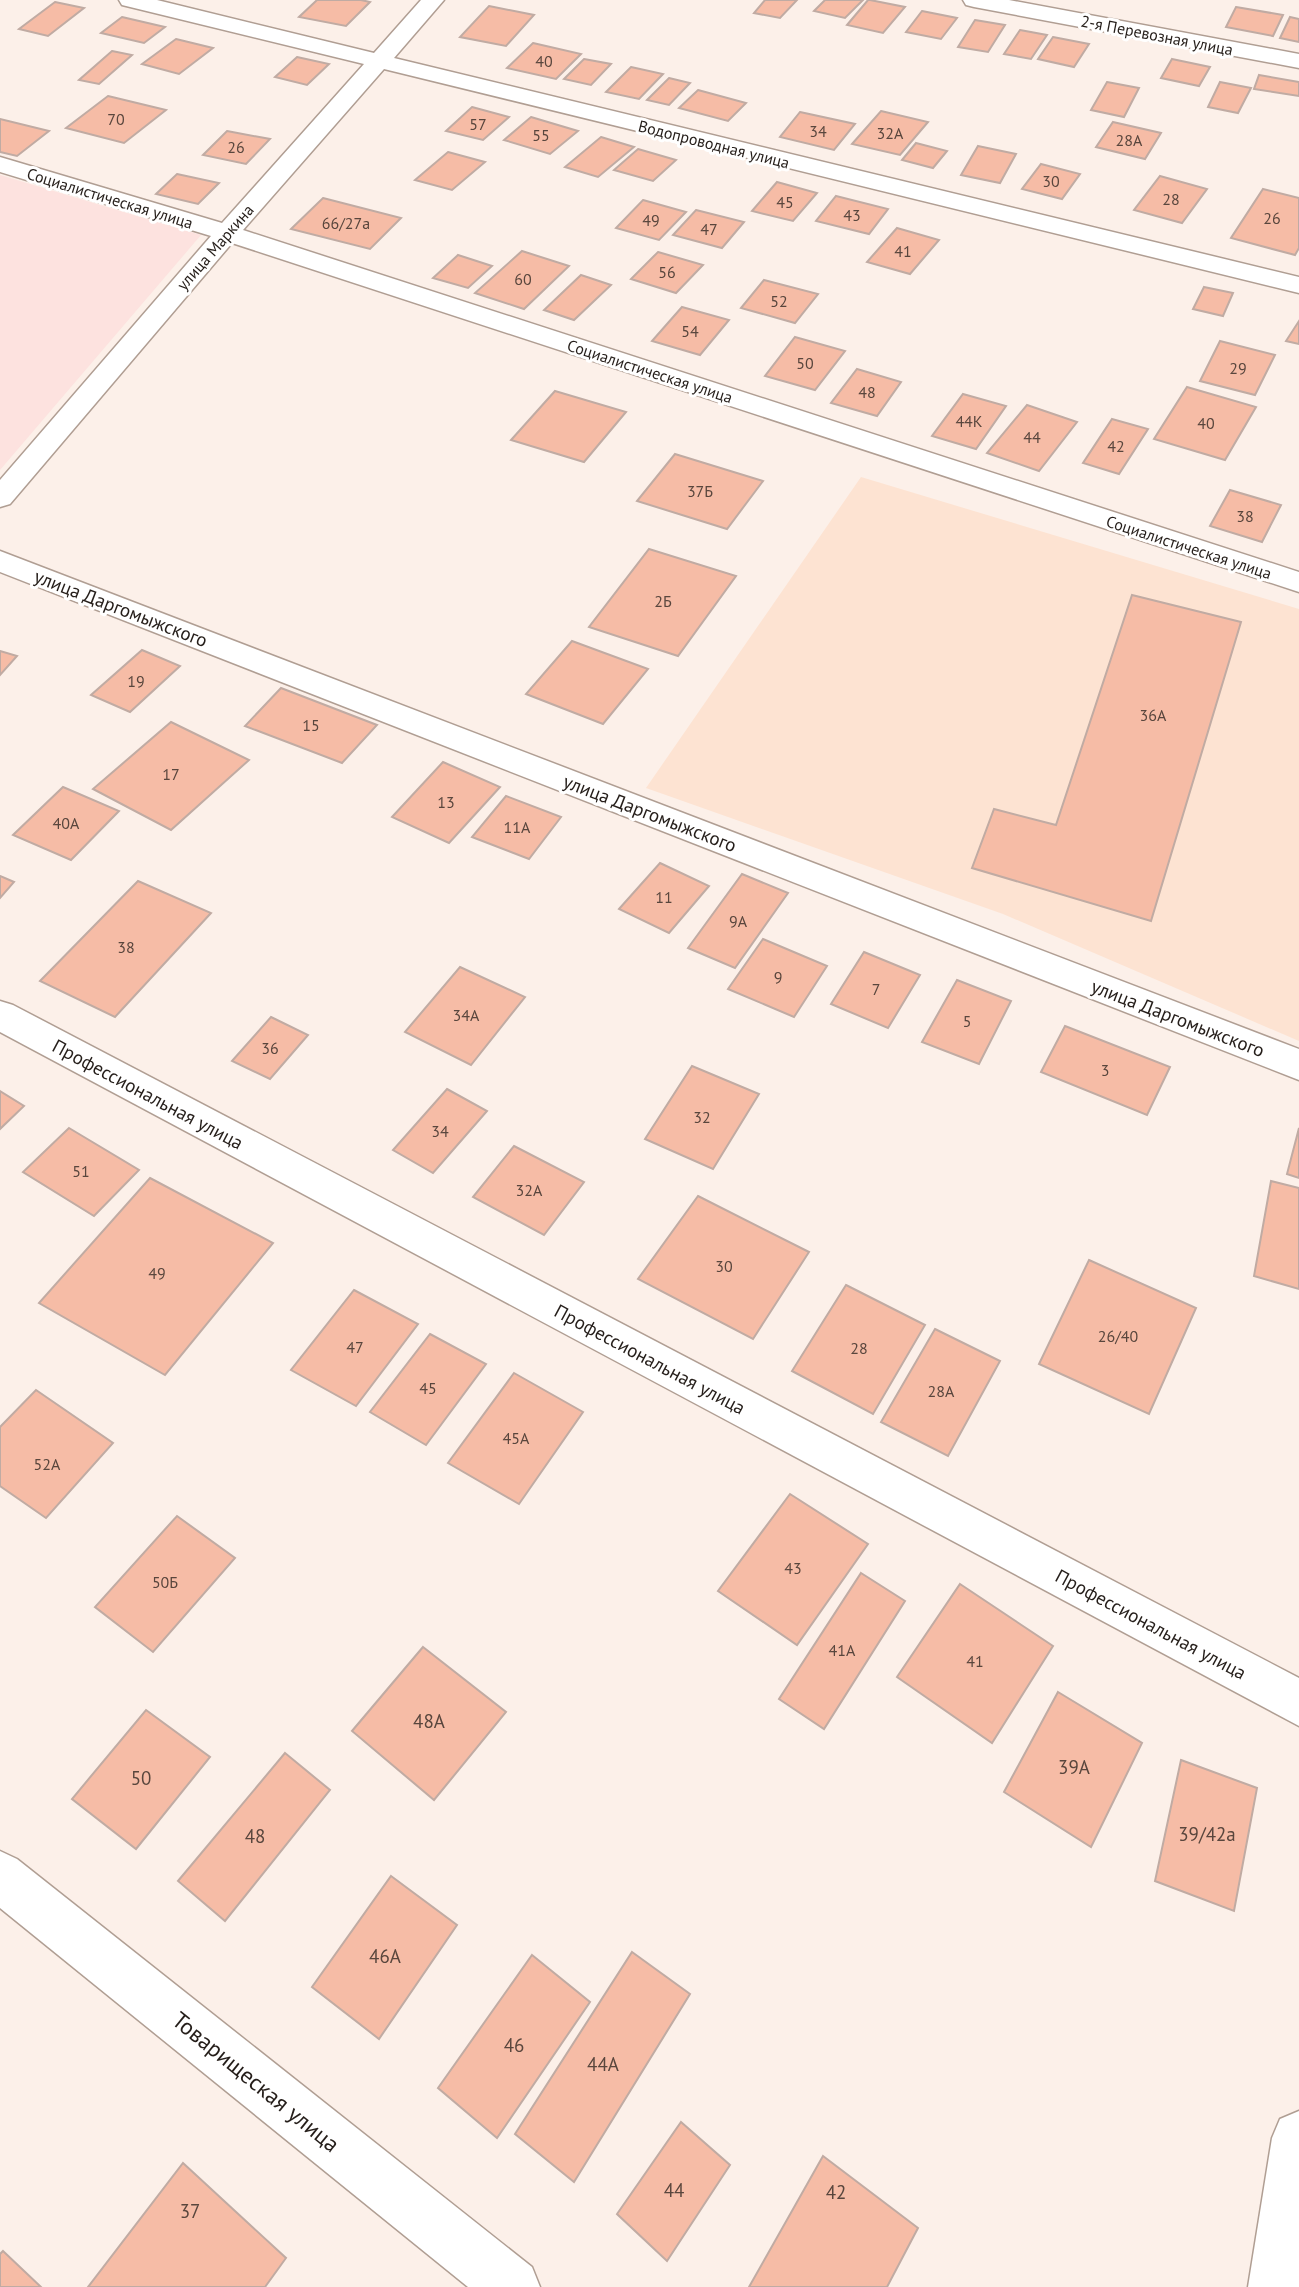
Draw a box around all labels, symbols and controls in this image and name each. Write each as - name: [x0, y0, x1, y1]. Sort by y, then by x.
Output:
- street label: 2-я Перевозная улица: [1079, 10, 1235, 60]
- house number: 40: [535, 51, 553, 71]
- house number: 70: [107, 109, 125, 129]
- house number: 57: [469, 114, 487, 134]
- street label: Водопроводная улица: [636, 116, 792, 172]
- house number: 34: [809, 121, 827, 141]
- house number: 32А: [877, 123, 904, 143]
- house number: 55: [532, 125, 550, 145]
- house number: 28А: [1116, 130, 1143, 150]
- house number: 26: [227, 137, 245, 157]
- street label: Социалистическая улица: [25, 163, 195, 233]
- house number: 30: [1042, 171, 1060, 191]
- house number: 28: [1162, 189, 1180, 209]
- house number: 45: [776, 192, 794, 212]
- street label: улица Маркина: [172, 200, 258, 294]
- house number: 43: [843, 205, 861, 225]
- house number: 26: [1263, 208, 1281, 228]
- house number: 49: [642, 210, 660, 230]
- house number: 66/27а: [322, 213, 370, 233]
- house number: 47: [700, 219, 718, 239]
- house number: 41: [894, 241, 912, 261]
- house number: 56: [658, 262, 676, 282]
- house number: 60: [514, 269, 532, 289]
- house number: 52: [770, 291, 788, 311]
- house number: 54: [681, 321, 699, 341]
- street label: Социалистическая улица: [565, 335, 735, 407]
- house number: 50: [796, 353, 814, 373]
- house number: 29: [1229, 358, 1247, 378]
- house number: 48: [858, 382, 876, 402]
- house number: 44К: [955, 411, 983, 431]
- house number: 40: [1197, 413, 1215, 433]
- house number: 44: [1023, 427, 1041, 447]
- house number: 42: [1107, 436, 1125, 456]
- house number: 37Б: [687, 481, 713, 501]
- house number: 38: [1236, 506, 1254, 526]
- street label: Социалистическая улица: [1104, 511, 1274, 583]
- street label: улица Даргомыжского: [31, 564, 211, 652]
- house number: 2Б: [654, 591, 672, 611]
- house number: 19: [127, 671, 145, 691]
- house number: 36А: [1140, 705, 1167, 725]
- house number: 15: [302, 715, 320, 735]
- house number: 17: [162, 764, 180, 784]
- street label: улица Даргомыжского: [560, 769, 740, 857]
- house number: 13: [437, 792, 455, 812]
- house number: 40А: [53, 813, 80, 833]
- house number: 11А: [504, 817, 531, 837]
- house number: 11: [655, 887, 673, 907]
- house number: 9А: [729, 911, 748, 931]
- house number: 38: [117, 937, 135, 957]
- house number: 9: [774, 967, 782, 987]
- street label: улица Даргомыжского: [1088, 974, 1268, 1062]
- house number: 7: [872, 979, 880, 999]
- house number: 34А: [453, 1005, 480, 1025]
- house number: 5: [963, 1011, 971, 1031]
- street label: Профессиональная улица: [48, 1033, 248, 1155]
- house number: 36: [261, 1038, 279, 1058]
- house number: 3: [1101, 1060, 1109, 1080]
- house number: 32: [693, 1107, 711, 1127]
- house number: 34: [431, 1121, 449, 1141]
- house number: 51: [72, 1161, 90, 1181]
- house number: 32А: [516, 1180, 543, 1200]
- house number: 30: [715, 1256, 733, 1276]
- house number: 49: [148, 1263, 166, 1283]
- street label: Профессиональная улица: [550, 1298, 750, 1420]
- house number: 26/40: [1098, 1326, 1139, 1346]
- house number: 47: [346, 1337, 364, 1357]
- house number: 28: [850, 1338, 868, 1358]
- house number: 45: [419, 1378, 437, 1398]
- house number: 28А: [928, 1381, 955, 1401]
- house number: 45А: [503, 1428, 530, 1448]
- house number: 52А: [34, 1454, 61, 1474]
- house number: 43: [784, 1558, 802, 1578]
- street label: Профессиональная улица: [1051, 1563, 1251, 1685]
- house number: 50Б: [152, 1572, 178, 1592]
- house number: 41А: [829, 1640, 856, 1660]
- house number: 41: [966, 1651, 984, 1671]
- house number: 48А: [413, 1709, 445, 1733]
- house number: 39А: [1058, 1755, 1090, 1779]
- house number: 50: [131, 1766, 151, 1790]
- house number: 39/42а: [1178, 1822, 1236, 1846]
- house number: 48: [245, 1824, 265, 1848]
- house number: 46А: [369, 1944, 401, 1968]
- street label: Товарищеская улица: [167, 2005, 346, 2158]
- house number: 46: [504, 2033, 524, 2057]
- house number: 44А: [587, 2052, 619, 2076]
- house number: 44: [664, 2178, 684, 2202]
- house number: 42: [826, 2180, 846, 2204]
- house number: 37: [180, 2199, 200, 2223]

